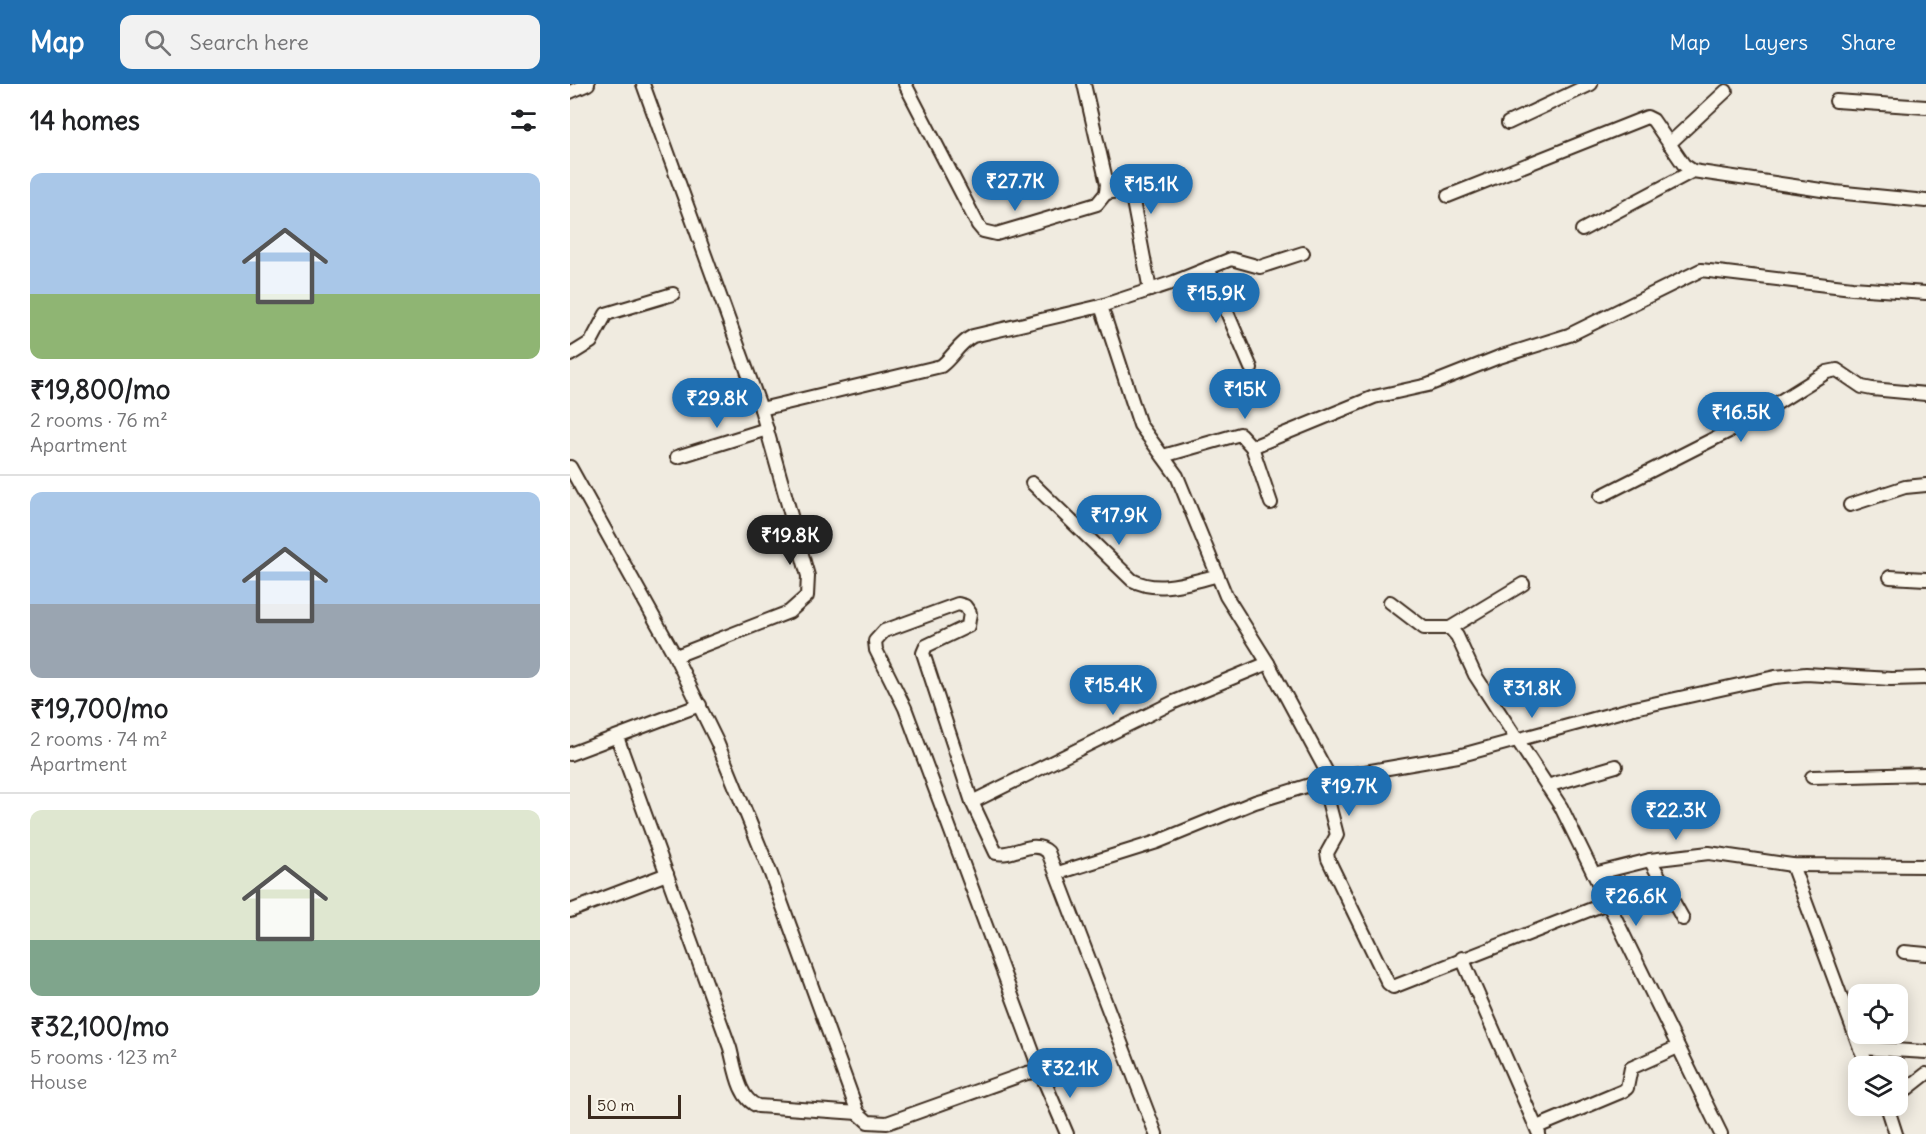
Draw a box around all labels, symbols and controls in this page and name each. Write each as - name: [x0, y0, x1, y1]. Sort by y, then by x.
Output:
- search box: [120, 15, 540, 69]
- text: Map: [30, 24, 84, 60]
- icon: search: [141, 26, 174, 59]
- text: Search here: [189, 28, 309, 56]
- text: Map: [1670, 29, 1710, 56]
- text: Layers: [1743, 29, 1808, 56]
- text: Share: [1841, 29, 1896, 56]
- text: 14 homes: [30, 104, 140, 137]
- icon: filters: [507, 104, 540, 137]
- pin: ₹27.7K: [966, 161, 1064, 212]
- pin: ₹15.1K: [1102, 164, 1200, 215]
- text: ₹27.7K: [986, 168, 1044, 193]
- text: ₹15.1K: [1124, 171, 1178, 196]
- icon: home: [231, 212, 339, 320]
- pin: ₹15.9K: [1167, 273, 1265, 324]
- text: ₹15.9K: [1187, 280, 1245, 305]
- pin: ₹15K: [1209, 369, 1281, 420]
- text: ₹19,800/mo: [30, 373, 170, 406]
- text: ₹15K: [1223, 376, 1267, 401]
- pin: ₹29.8K: [668, 378, 766, 429]
- text: ₹29.8K: [686, 385, 748, 410]
- pin: ₹16.5K: [1692, 392, 1790, 443]
- text: ₹16.5K: [1712, 399, 1770, 424]
- text: 2 rooms · 76 m²: [30, 407, 168, 432]
- text: Apartment: [30, 432, 127, 457]
- pin: ₹17.9K: [1070, 495, 1168, 546]
- text: ₹17.9K: [1090, 502, 1148, 527]
- pin: ₹19.8K: [741, 515, 839, 566]
- text: ₹19.8K: [761, 522, 819, 547]
- icon: home: [231, 531, 339, 639]
- pin: ₹15.4K: [1064, 665, 1162, 716]
- pin: ₹31.8K: [1483, 668, 1581, 719]
- text: ₹15.4K: [1084, 672, 1142, 697]
- text: ₹31.8K: [1503, 675, 1561, 700]
- text: ₹19,700/mo: [30, 692, 168, 725]
- text: 2 rooms · 74 m²: [30, 726, 167, 751]
- text: Apartment: [30, 751, 127, 776]
- pin: ₹19.7K: [1300, 766, 1398, 817]
- text: ₹19.7K: [1321, 773, 1377, 798]
- pin: ₹22.3K: [1627, 790, 1725, 841]
- text: ₹22.3K: [1645, 797, 1707, 822]
- icon: home: [231, 849, 339, 957]
- pin: ₹26.6K: [1587, 876, 1685, 927]
- text: ₹26.6K: [1605, 883, 1667, 908]
- map controls: [1848, 984, 1908, 1116]
- button: locate: [1848, 984, 1908, 1044]
- text: ₹32,100/mo: [30, 1010, 169, 1043]
- text: 5 rooms · 123 m²: [30, 1044, 177, 1069]
- pin: ₹32.1K: [1021, 1048, 1119, 1099]
- text: ₹32.1K: [1041, 1055, 1099, 1080]
- button: layers: [1848, 1056, 1908, 1116]
- text: House: [30, 1069, 87, 1094]
- scale bar: [588, 1092, 681, 1120]
- text: 50 m: [597, 1095, 635, 1115]

